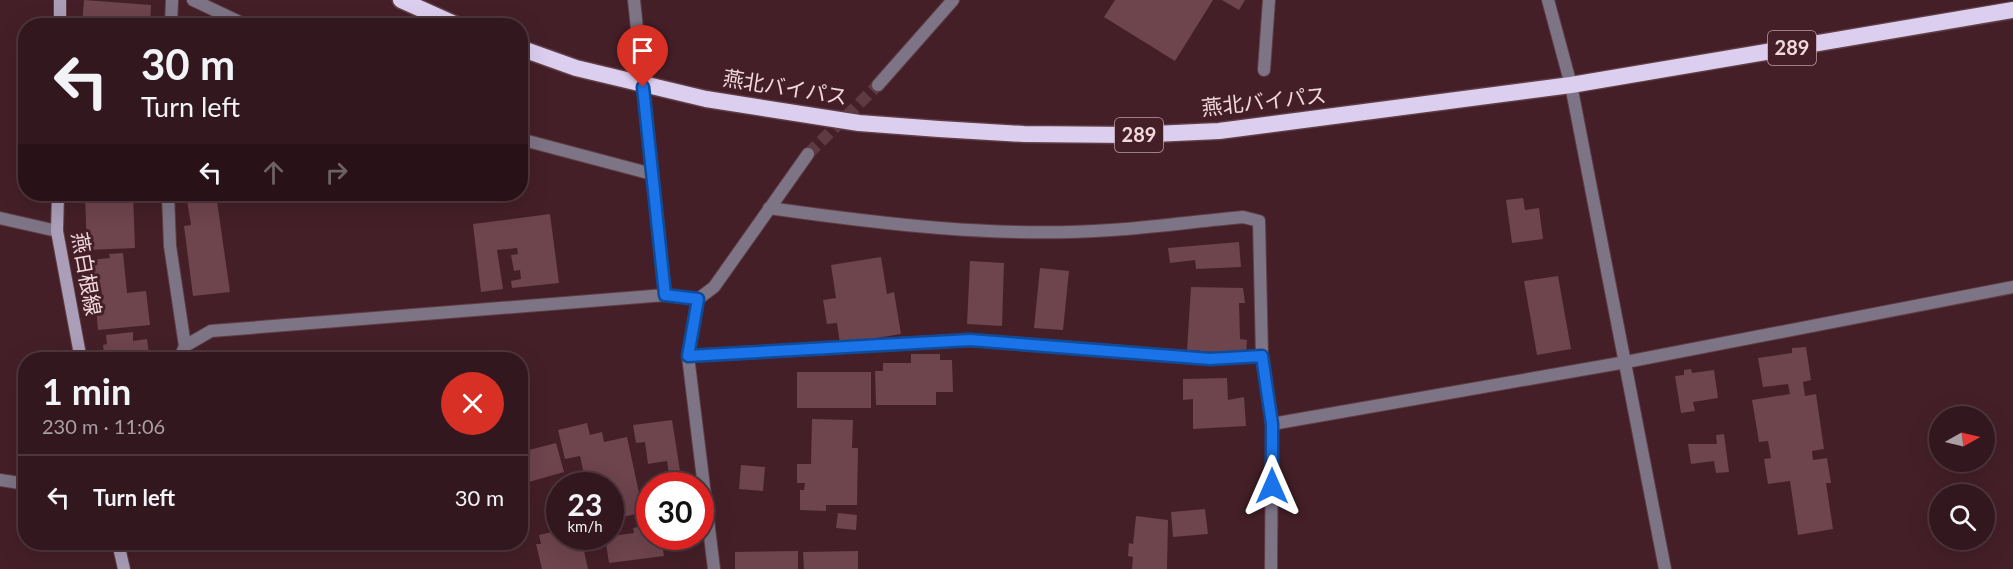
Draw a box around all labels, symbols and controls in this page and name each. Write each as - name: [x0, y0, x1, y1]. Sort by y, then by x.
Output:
- pin: [617, 25, 668, 87]
- road number: 289: [1768, 31, 1816, 65]
- icon: arrive: [626, 34, 659, 67]
- text: 30 m: [141, 39, 235, 89]
- icon: left: [42, 42, 120, 120]
- street label: 燕北バイパス: [721, 64, 849, 109]
- street label: 燕北バイパス: [1200, 82, 1328, 120]
- text: Turn left: [141, 90, 240, 123]
- road number: 289: [1115, 118, 1163, 152]
- icon: left: [194, 156, 227, 189]
- icon: ahead: [257, 156, 290, 189]
- icon: right: [320, 156, 353, 189]
- street label: 燕白根線: [68, 230, 107, 317]
- text: 1 min: [42, 369, 131, 413]
- button: close: [441, 372, 504, 435]
- north arrow: [1929, 406, 1995, 472]
- map controls: [1929, 406, 1995, 550]
- text: 230 m · 11:06: [42, 414, 165, 438]
- position arrow: [1240, 454, 1304, 518]
- speed limit sign: 30: [636, 472, 714, 550]
- icon: left: [42, 481, 75, 514]
- text: Turn left: [93, 484, 175, 511]
- text: 30 m: [455, 484, 504, 511]
- button: search: [1929, 484, 1995, 550]
- text: 23: [568, 486, 602, 522]
- text: km/h: [567, 517, 603, 535]

